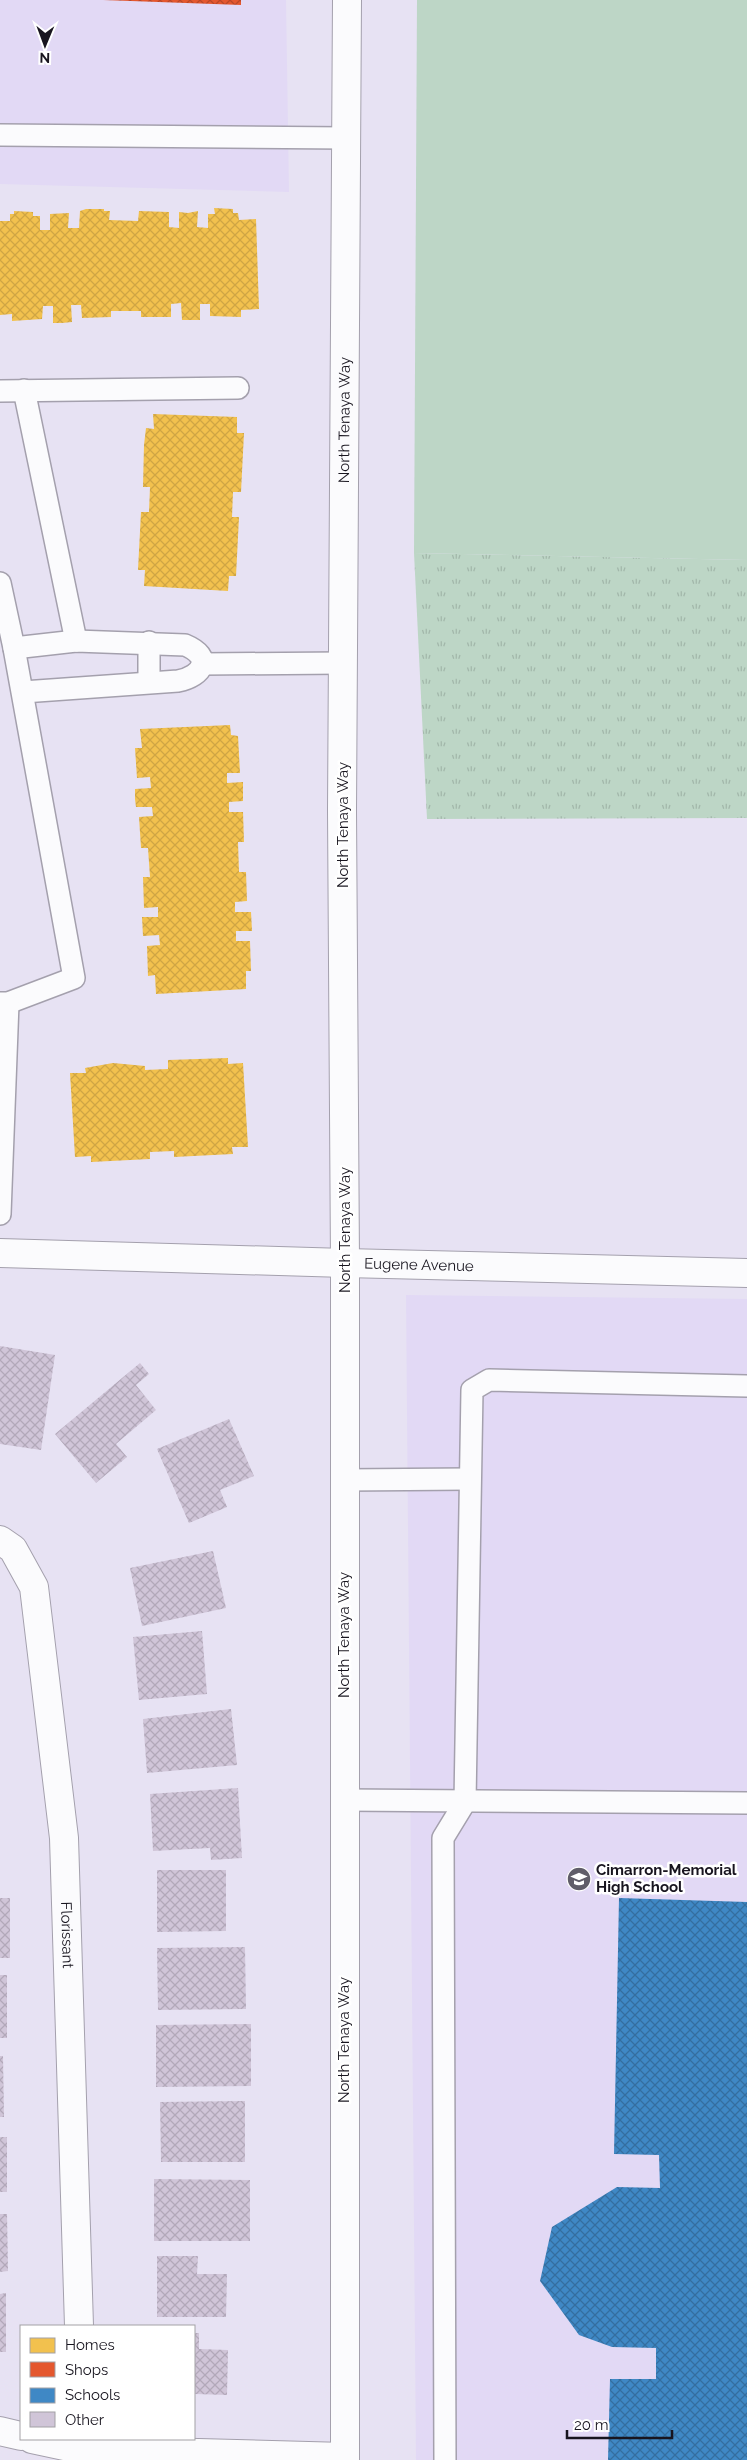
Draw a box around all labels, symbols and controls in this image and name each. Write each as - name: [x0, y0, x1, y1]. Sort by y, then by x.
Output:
- north arrow: [20, 20, 70, 70]
- text: N: [39, 50, 50, 66]
- street label: North Tenaya Way: [335, 357, 354, 483]
- street label: North Tenaya Way: [334, 762, 352, 888]
- street label: North Tenaya Way: [336, 1167, 354, 1293]
- street label: Eugene Avenue: [364, 1254, 474, 1275]
- street label: North Tenaya Way: [335, 1572, 353, 1698]
- place label: Cimarron-Memorial High School: [596, 1861, 737, 1896]
- school or university icon: Cimarron-Memorial High School: [566, 1866, 592, 1892]
- street label: Florissant: [57, 1901, 77, 1969]
- street label: North Tenaya Way: [335, 1977, 353, 2103]
- legend: [20, 2325, 195, 2440]
- text: Homes: [65, 2336, 115, 2354]
- text: Shops: [65, 2361, 108, 2379]
- text: Schools: [65, 2386, 120, 2404]
- scale bar: [567, 2408, 672, 2440]
- text: Other: [65, 2411, 105, 2429]
- text: 20 m: [574, 2416, 609, 2434]

